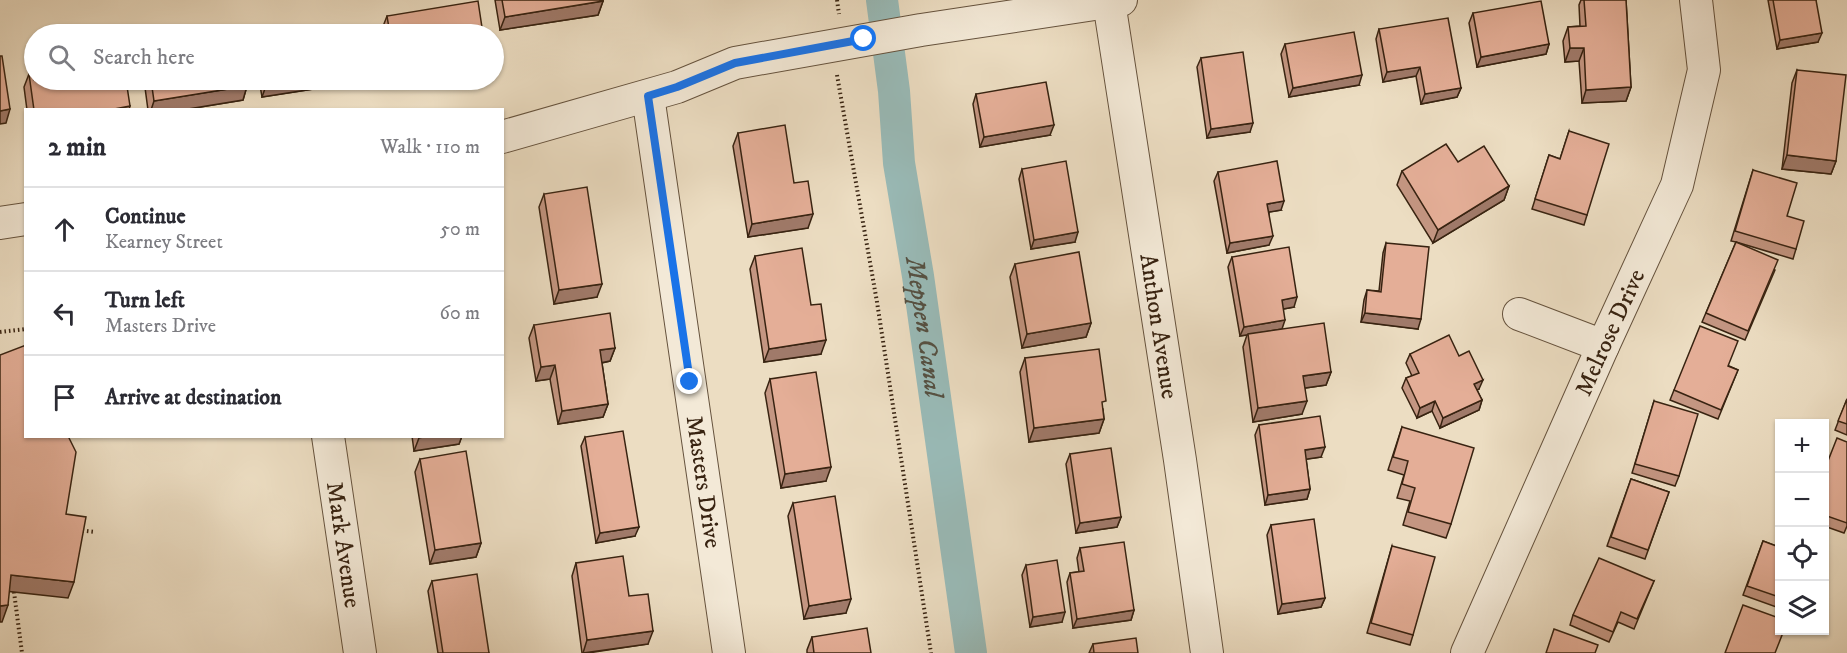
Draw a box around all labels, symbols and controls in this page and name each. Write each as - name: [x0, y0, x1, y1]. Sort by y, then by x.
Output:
- search box: [24, 24, 504, 90]
- route start: [850, 25, 876, 51]
- icon: search: [45, 41, 78, 74]
- text: Search here: [93, 44, 195, 71]
- text: 2 min: [48, 131, 106, 164]
- text: Walk · 110 m: [380, 135, 480, 160]
- text: Continue: [105, 203, 186, 230]
- icon: ahead: [48, 213, 81, 246]
- text: 50 m: [440, 217, 480, 242]
- text: Kearney Street: [105, 230, 223, 255]
- street label: Anthon Avenue: [1132, 252, 1184, 401]
- water label: Meppen Canal: [897, 253, 950, 403]
- street label: Melrose Drive: [1569, 264, 1652, 401]
- text: Turn left: [105, 287, 185, 314]
- icon: left: [48, 297, 81, 330]
- text: 60 m: [440, 301, 480, 326]
- text: Masters Drive: [105, 314, 216, 339]
- route end: [676, 368, 702, 394]
- icon: arrive: [48, 381, 81, 414]
- text: Arrive at destination: [105, 384, 282, 411]
- street label: Masters Drive: [679, 414, 728, 550]
- map controls: [1775, 419, 1829, 635]
- button: +: [1775, 419, 1829, 473]
- button: −: [1775, 473, 1829, 527]
- street label: Mark Avenue: [319, 480, 367, 610]
- button: locate: [1775, 527, 1829, 581]
- button: layers: [1775, 581, 1829, 635]

